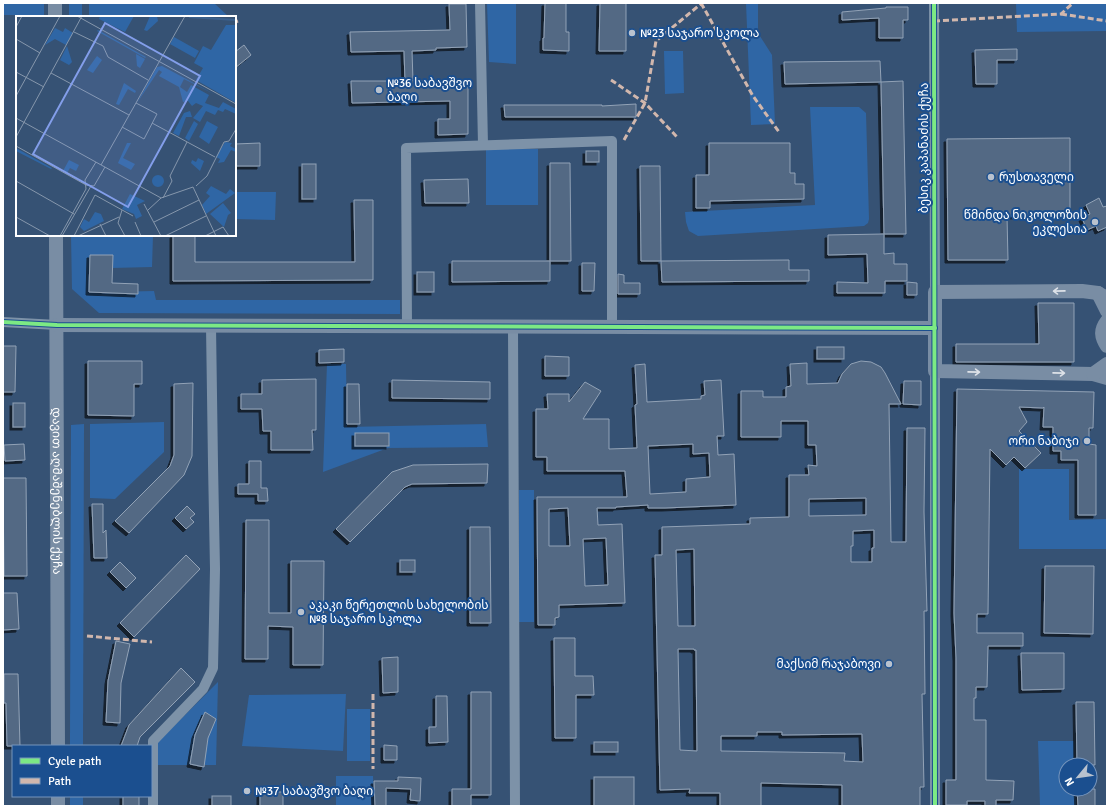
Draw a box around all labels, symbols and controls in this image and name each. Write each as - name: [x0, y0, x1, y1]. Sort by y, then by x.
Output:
- inset map: [16, 16, 236, 236]
- place label: №23 საჯარო სკოლა: [640, 26, 759, 41]
- marker: №23 საჯარო სკოლა: [627, 28, 637, 38]
- place label: №36 საბავშვო ბაღი: [387, 76, 472, 105]
- street label: ბესიკ კაპანაძის ქუჩა: [917, 83, 932, 213]
- marker: №36 საბავშვო ბაღი: [374, 85, 384, 95]
- place label: რუსთაველი: [999, 170, 1074, 185]
- marker: რუსთაველი: [986, 172, 996, 182]
- place label: წმინდა ნიკოლოზის ეკლესია: [964, 208, 1087, 237]
- marker: წმინდა ნიკოლოზის ეკლესია: [1090, 217, 1100, 227]
- one-way arrow: [1053, 287, 1066, 295]
- one-way arrow: [967, 368, 980, 376]
- one-way arrow: [1052, 369, 1065, 377]
- street label: დავით აღმაშენებლის ქუჩა: [49, 407, 64, 575]
- place label: ორი ნაბიჯი: [1009, 434, 1079, 449]
- marker: ორი ნაბიჯი: [1082, 436, 1092, 446]
- place label: აკაკი წერეთლის სახელობის №8 საჯარო სკოლა: [309, 598, 489, 627]
- marker: აკაკი წერეთლის სახელობის №8 საჯარო სკოლა: [296, 607, 306, 617]
- place label: მაქსიმ რაჯაბოვი: [777, 657, 881, 672]
- marker: მაქსიმ რაჯაბოვი: [884, 659, 894, 669]
- legend: [12, 745, 152, 797]
- text: Cycle path: [48, 754, 101, 769]
- north arrow: [1058, 757, 1098, 797]
- text: Path: [48, 774, 71, 789]
- text: N: [1062, 775, 1077, 788]
- place label: №37 საბავშვო ბაღი: [255, 784, 373, 799]
- marker: №37 საბავშვო ბაღი: [242, 786, 252, 796]

